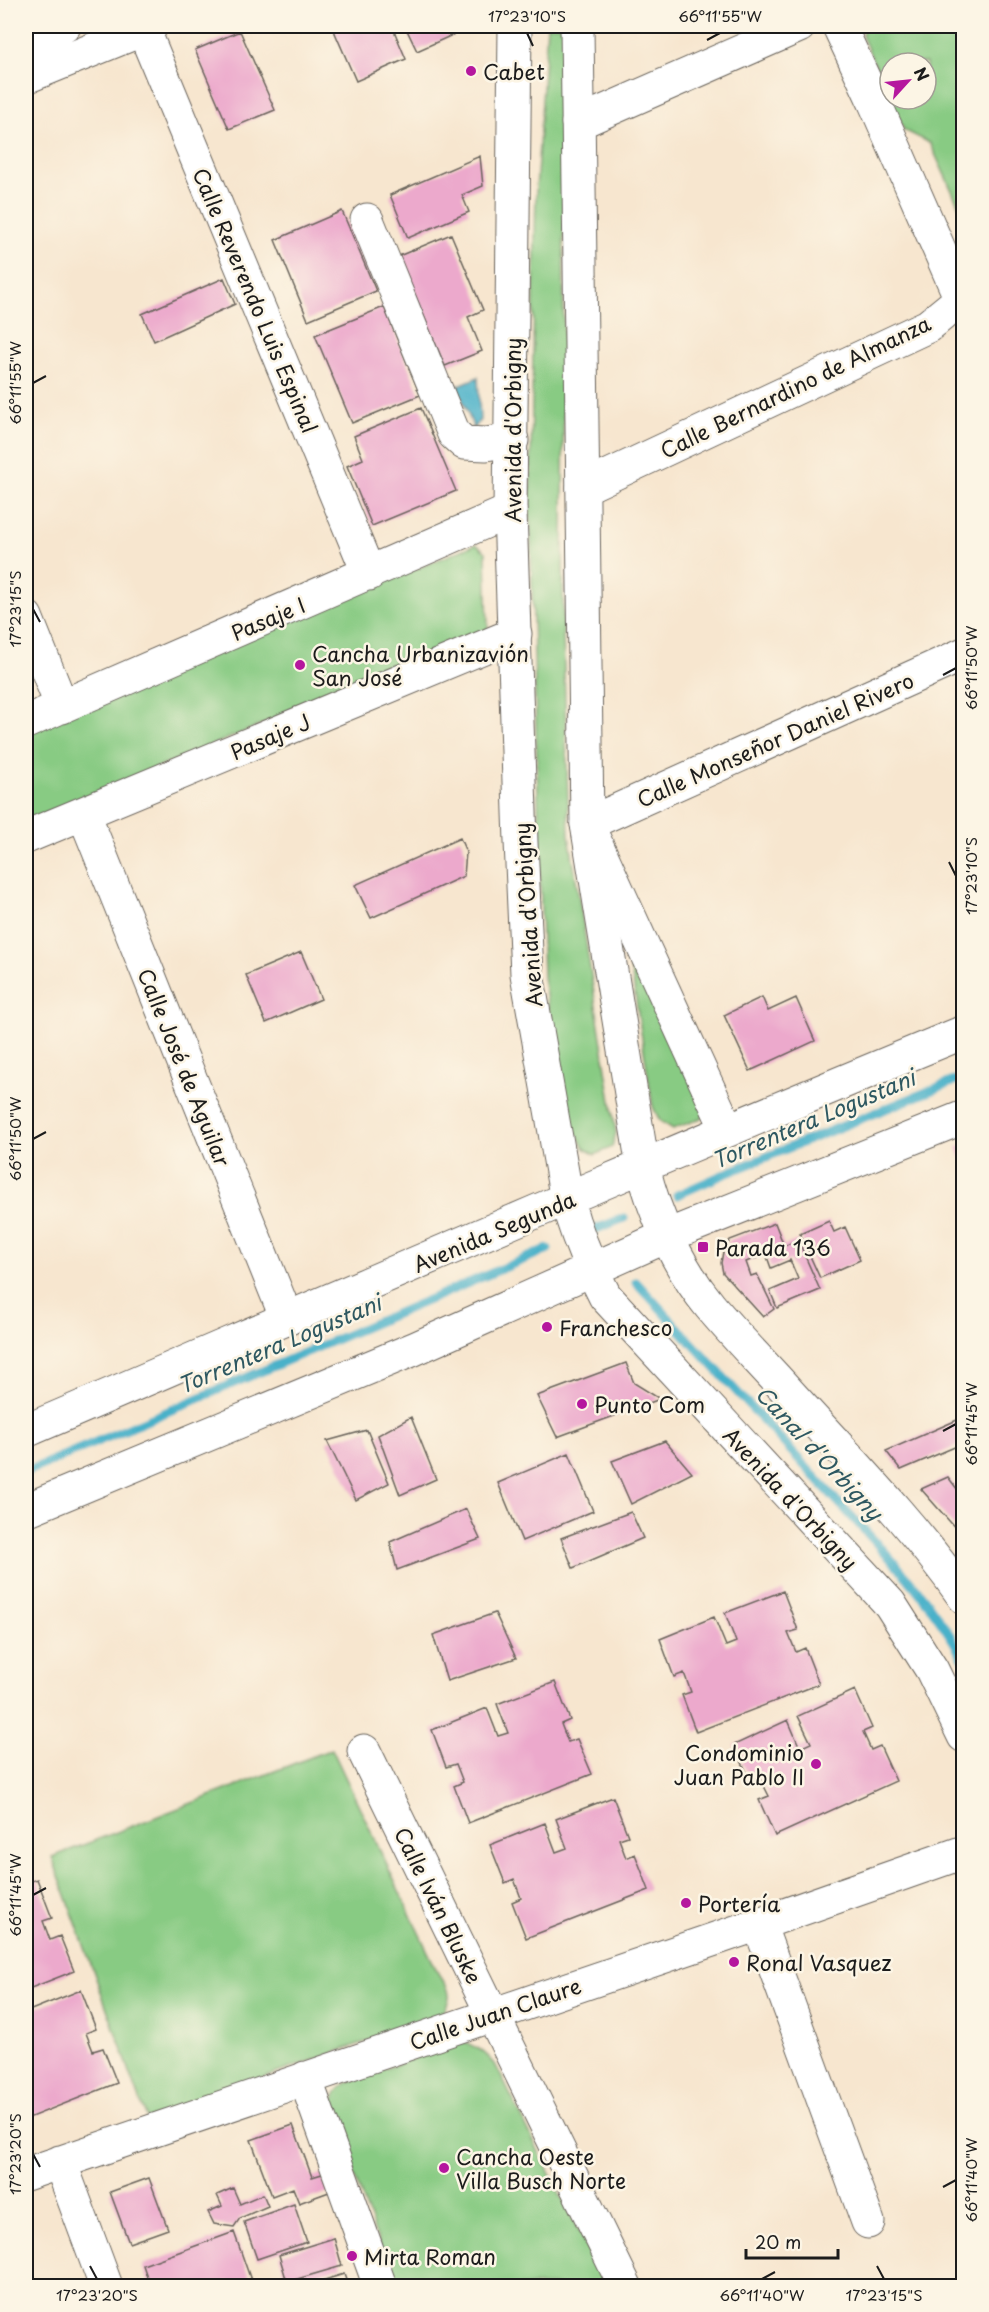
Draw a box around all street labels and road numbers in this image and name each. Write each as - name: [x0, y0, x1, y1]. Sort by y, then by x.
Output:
- street label: Calle Reverendo Luis Espinal: [186, 162, 326, 438]
- street label: Calle Bernardino de Almanza: [654, 306, 936, 466]
- street label: Avenida d'Orbigny: [496, 338, 528, 522]
- street label: Pasaje I: [226, 588, 310, 648]
- street label: Calle Monseñor Daniel Rivero: [631, 663, 919, 815]
- street label: Pasaje J: [225, 705, 315, 767]
- street label: Avenida d'Orbigny: [505, 822, 549, 1008]
- street label: Calle José de Aguilar: [131, 963, 240, 1171]
- street label: Avenida Segunda: [408, 1182, 580, 1280]
- street label: Avenida d'Orbigny: [716, 1419, 866, 1577]
- street label: Calle Iván Bluske: [387, 1821, 491, 1989]
- street label: Calle Juan Claure: [405, 1969, 585, 2057]

